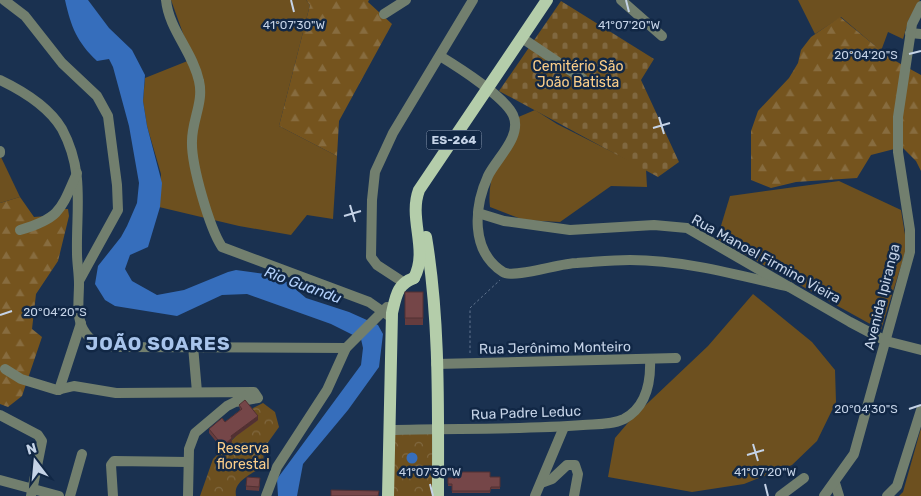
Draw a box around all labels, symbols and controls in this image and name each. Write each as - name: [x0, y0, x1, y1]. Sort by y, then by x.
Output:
- text: 41°07'30"W: [263, 18, 326, 32]
- text: 41°07'20"W: [598, 18, 660, 32]
- text: 20°04'20"S: [834, 48, 898, 62]
- park label: Cemitério São João Batista: [533, 58, 623, 91]
- road number: ES-264: [426, 130, 482, 150]
- street label: Rua Manoel Firmino Vieira: [689, 211, 843, 307]
- street label: Avenida Ipiranga: [861, 242, 903, 352]
- water label: Rio Guandu: [262, 263, 344, 307]
- text: 20°04'20"S: [23, 305, 87, 319]
- district label: JOÃO SOARES: [85, 332, 231, 355]
- street label: Rua Jerônimo Monteiro: [479, 338, 631, 358]
- text: 20°04'30"S: [834, 402, 898, 416]
- street label: Rua Padre Leduc: [471, 403, 582, 423]
- north arrow: [10, 436, 60, 486]
- text: N: [24, 439, 39, 459]
- park label: Reserva florestal: [216, 440, 270, 473]
- text: 41°07'30"W: [399, 465, 462, 479]
- text: 41°07'20"W: [734, 465, 796, 479]

